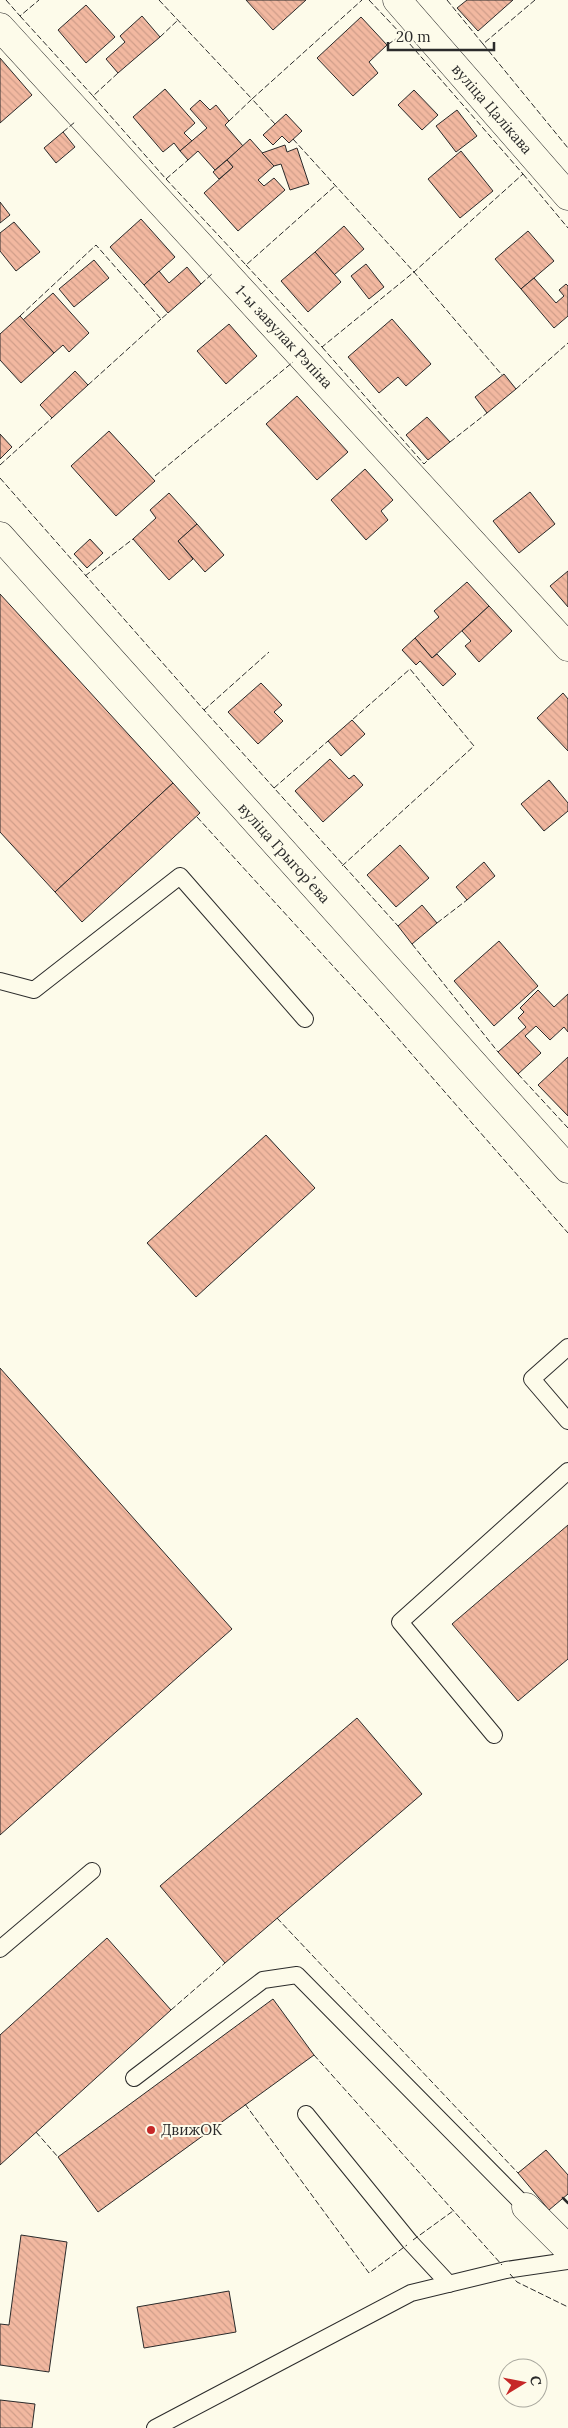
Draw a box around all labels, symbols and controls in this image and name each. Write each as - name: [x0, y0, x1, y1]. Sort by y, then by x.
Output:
- scale bar: [388, 20, 494, 52]
- text: 20 m: [396, 27, 431, 46]
- street label: вуліца Цалікава: [448, 60, 537, 158]
- street label: 1-ы завулак Рэпіна: [232, 281, 337, 392]
- street label: вуліца Грыгорʼева: [234, 798, 335, 907]
- place label: ДвижОК: [161, 2120, 223, 2139]
- marker: ДвижОК: [145, 2124, 157, 2136]
- north arrow: [498, 2358, 548, 2408]
- text: С: [526, 2374, 546, 2387]

